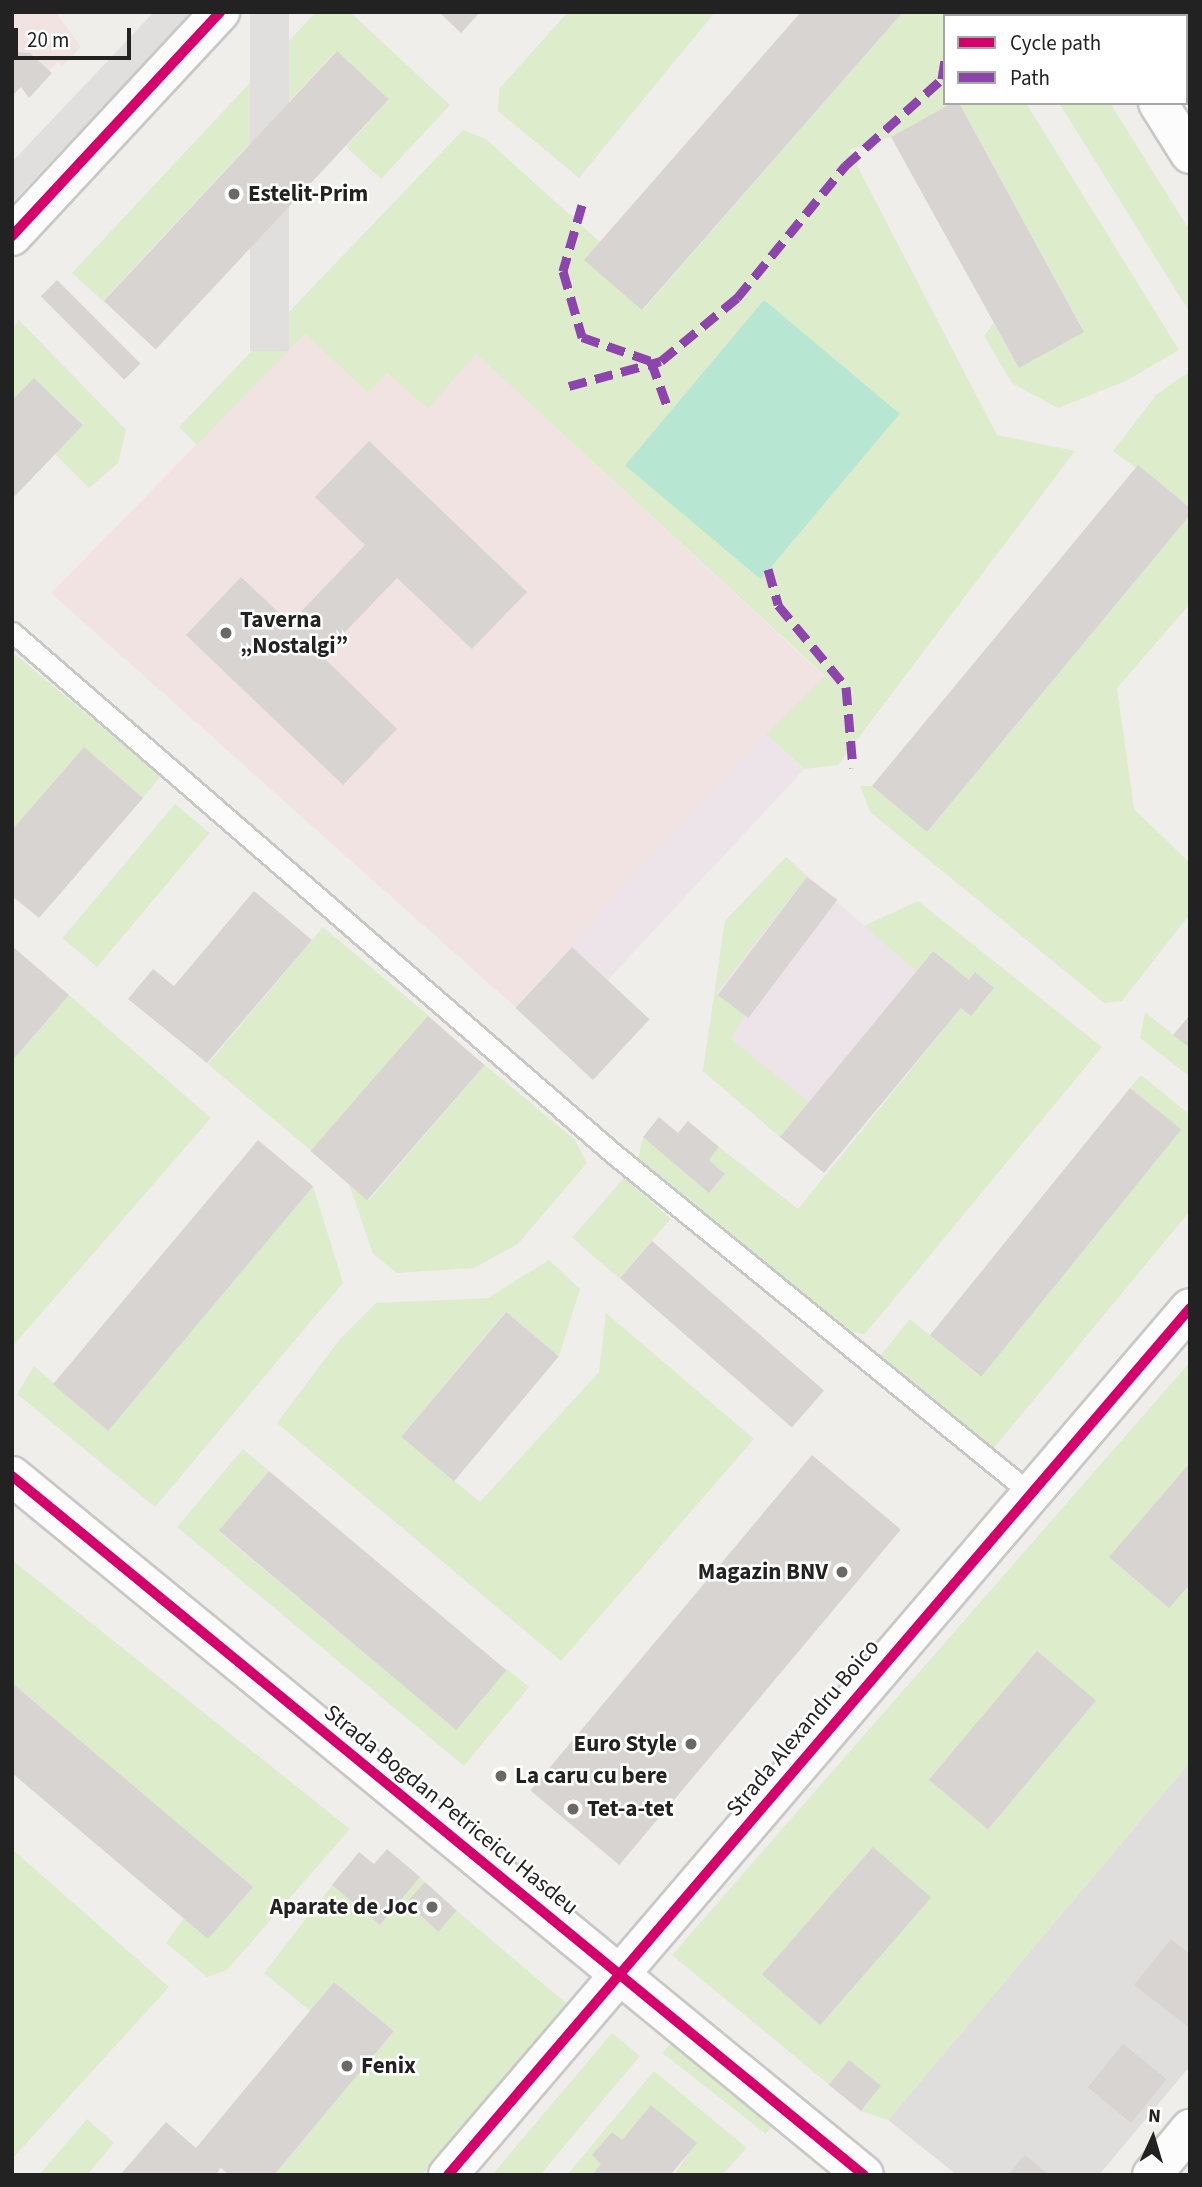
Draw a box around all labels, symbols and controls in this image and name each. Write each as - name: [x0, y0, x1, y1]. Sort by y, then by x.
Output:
- scale bar: [18, 14, 135, 58]
- legend: [943, 14, 1188, 105]
- text: 20 m: [27, 25, 69, 55]
- text: Cycle path: [1010, 28, 1101, 58]
- text: Path: [1010, 63, 1050, 93]
- place label: Estelit-Prim: [248, 180, 368, 208]
- marker: Estelit-Prim: [226, 186, 242, 202]
- place label: Taverna „Nostalgi”: [240, 606, 348, 660]
- marker: Taverna „Nostalgi”: [218, 625, 234, 641]
- place label: Magazin BNV: [698, 1558, 828, 1586]
- marker: Magazin BNV: [834, 1564, 850, 1580]
- street label: Strada Alexandru Boico: [721, 1634, 885, 1822]
- street label: Strada Bogdan Petriceicu Hasdeu: [318, 1699, 584, 1921]
- place label: Euro Style: [574, 1730, 677, 1758]
- marker: Euro Style: [683, 1736, 699, 1752]
- place label: La caru cu bere: [515, 1762, 667, 1790]
- marker: La caru cu bere: [493, 1768, 509, 1784]
- place label: Tet-a-tet: [587, 1795, 673, 1823]
- marker: Tet-a-tet: [565, 1801, 581, 1817]
- place label: Aparate de Joc: [270, 1893, 418, 1921]
- marker: Aparate de Joc: [424, 1899, 440, 1915]
- place label: Fenix: [361, 2052, 416, 2080]
- marker: Fenix: [339, 2058, 355, 2074]
- north arrow: [1118, 2103, 1188, 2173]
- text: N: [1147, 2103, 1162, 2130]

